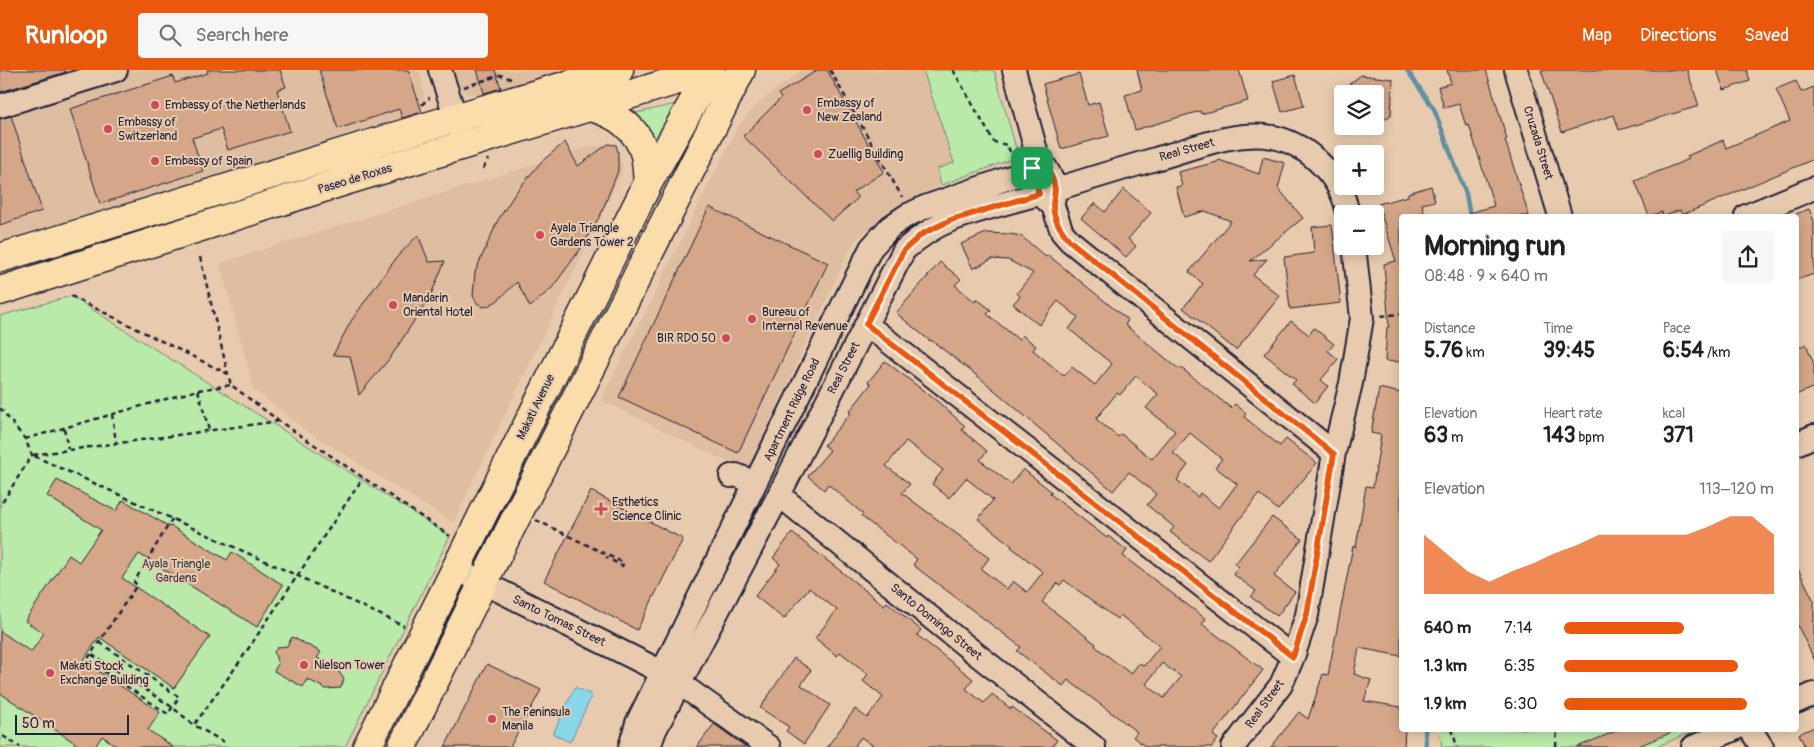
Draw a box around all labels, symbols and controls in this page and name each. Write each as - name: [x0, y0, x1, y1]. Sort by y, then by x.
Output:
- search box: [138, 13, 488, 58]
- text: Runloop: [25, 21, 108, 50]
- icon: search: [156, 21, 184, 49]
- text: Search here: [196, 23, 288, 47]
- text: Map: [1582, 24, 1612, 47]
- text: Directions: [1640, 24, 1716, 47]
- text: Saved: [1744, 24, 1789, 47]
- map controls: [1334, 85, 1384, 255]
- button: layers: [1334, 85, 1384, 135]
- place label: Embassy of New Zealand: [817, 96, 882, 125]
- place label: Embassy of the Netherlands: [165, 98, 306, 113]
- marker: Embassy of the Netherlands: [149, 99, 161, 111]
- marker: Embassy of New Zealand: [801, 104, 813, 116]
- street label: Cruzada Street: [1520, 104, 1556, 182]
- place label: Embassy of Switzerland: [118, 115, 177, 144]
- marker: Embassy of Switzerland: [102, 123, 114, 135]
- street label: Real Street: [1158, 135, 1216, 165]
- button: +: [1334, 145, 1384, 195]
- place label: Zuellig Building: [828, 147, 903, 162]
- pin: [1011, 147, 1053, 189]
- marker: Zuellig Building: [812, 148, 824, 160]
- place label: Embassy of Spain: [165, 154, 253, 169]
- icon: arrive: [1018, 154, 1046, 182]
- marker: Embassy of Spain: [149, 155, 161, 167]
- street label: Paseo de Roxas: [316, 160, 395, 197]
- button: −: [1334, 205, 1384, 255]
- place label: Ayala Triangle Gardens Tower 2: [550, 221, 634, 250]
- marker: Ayala Triangle Gardens Tower 2: [534, 229, 546, 241]
- text: Morning run: [1424, 229, 1566, 264]
- button: share: [1722, 231, 1774, 283]
- text: 08:48 · 9 × 640 m: [1424, 266, 1548, 286]
- place label: Mandarin Oriental Hotel: [403, 291, 473, 320]
- marker: Mandarin Oriental Hotel: [387, 299, 399, 311]
- place label: Bureau of Internal Revenue: [762, 305, 848, 334]
- marker: Bureau of Internal Revenue: [746, 313, 758, 325]
- text: Distance: [1424, 320, 1475, 337]
- text: Time: [1543, 320, 1573, 337]
- text: Pace: [1663, 320, 1690, 337]
- place label: BIR RDO 50: [657, 331, 716, 346]
- marker: BIR RDO 50: [720, 332, 732, 344]
- text: 5.76: [1424, 337, 1463, 364]
- text: 39:45: [1543, 337, 1595, 364]
- text: 6:54: [1663, 337, 1704, 364]
- street label: Real Street: [825, 339, 864, 397]
- text: km: [1463, 344, 1485, 361]
- text: /km: [1704, 344, 1730, 361]
- street label: Apartment Ridge Road: [761, 356, 824, 464]
- street label: Makati Avenue: [514, 372, 558, 442]
- text: Elevation: [1424, 405, 1477, 422]
- text: Heart rate: [1543, 405, 1602, 422]
- text: kcal: [1663, 405, 1685, 422]
- text: 63: [1424, 422, 1448, 449]
- text: 143: [1543, 422, 1575, 449]
- text: 371: [1663, 422, 1694, 449]
- text: m: [1448, 429, 1463, 446]
- text: bpm: [1575, 429, 1604, 446]
- text: Elevation: [1424, 479, 1485, 499]
- text: 113–120 m: [1699, 479, 1774, 499]
- place label: Esthetics Science Clinic: [612, 495, 682, 524]
- marker: Esthetics Science Clinic: [594, 502, 608, 516]
- park label: Ayala Triangle Gardens: [142, 557, 210, 586]
- street label: Santo Domingo Street: [887, 580, 985, 664]
- street label: Santo Tomas Street: [510, 592, 608, 650]
- text: 640 m: [1424, 618, 1471, 638]
- text: 7:14: [1504, 618, 1532, 638]
- text: 1.3 km: [1424, 656, 1467, 676]
- text: 6:35: [1504, 656, 1535, 676]
- place label: Nielson Tower: [314, 658, 386, 673]
- place label: Makati Stock Exchange Building: [60, 659, 148, 688]
- marker: Nielson Tower: [298, 659, 310, 671]
- marker: Makati Stock Exchange Building: [44, 667, 56, 679]
- street label: Real Street: [1242, 677, 1288, 731]
- text: 1.9 km: [1424, 694, 1466, 714]
- text: 6:30: [1504, 694, 1537, 714]
- place label: The Peninsula Manila: [502, 705, 570, 734]
- scale bar: [15, 712, 129, 735]
- marker: The Peninsula Manila: [486, 713, 498, 725]
- text: 50 m: [22, 715, 55, 732]

